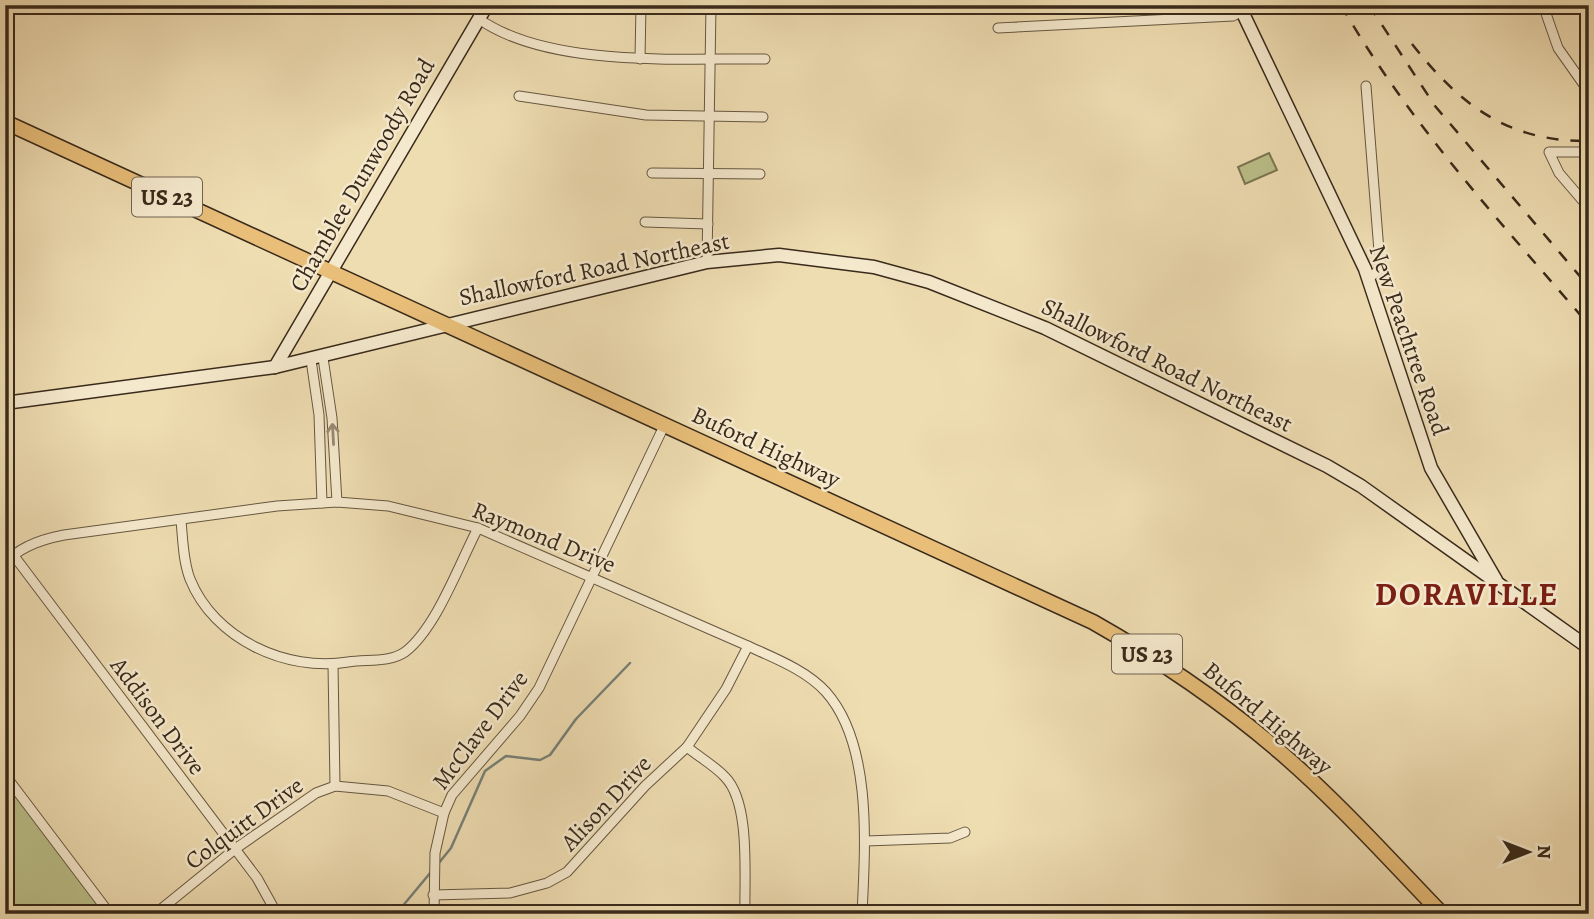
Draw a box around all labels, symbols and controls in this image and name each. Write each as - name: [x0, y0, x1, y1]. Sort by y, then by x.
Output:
- street label: Chamblee Dunwoody Road: [282, 52, 442, 298]
- road number: US 23: [132, 178, 202, 216]
- street label: Shallowford Road Northeast: [456, 225, 732, 313]
- street label: New Peachtree Road: [1361, 241, 1457, 440]
- street label: Shallowford Road Northeast: [1036, 290, 1298, 440]
- street label: Buford Highway: [687, 399, 846, 496]
- one-way arrow: [326, 423, 339, 446]
- street label: Raymond Drive: [467, 494, 621, 580]
- district label: DORAVILLE: [1375, 572, 1559, 616]
- road number: US 23: [1112, 634, 1182, 674]
- street label: Addison Drive: [103, 650, 213, 781]
- street label: Buford Highway: [1196, 654, 1340, 782]
- street label: McClave Drive: [425, 664, 535, 796]
- street label: Alison Drive: [553, 748, 658, 858]
- street label: Colquitt Drive: [178, 769, 310, 877]
- north arrow: [1492, 818, 1562, 888]
- text: N: [1531, 845, 1557, 859]

